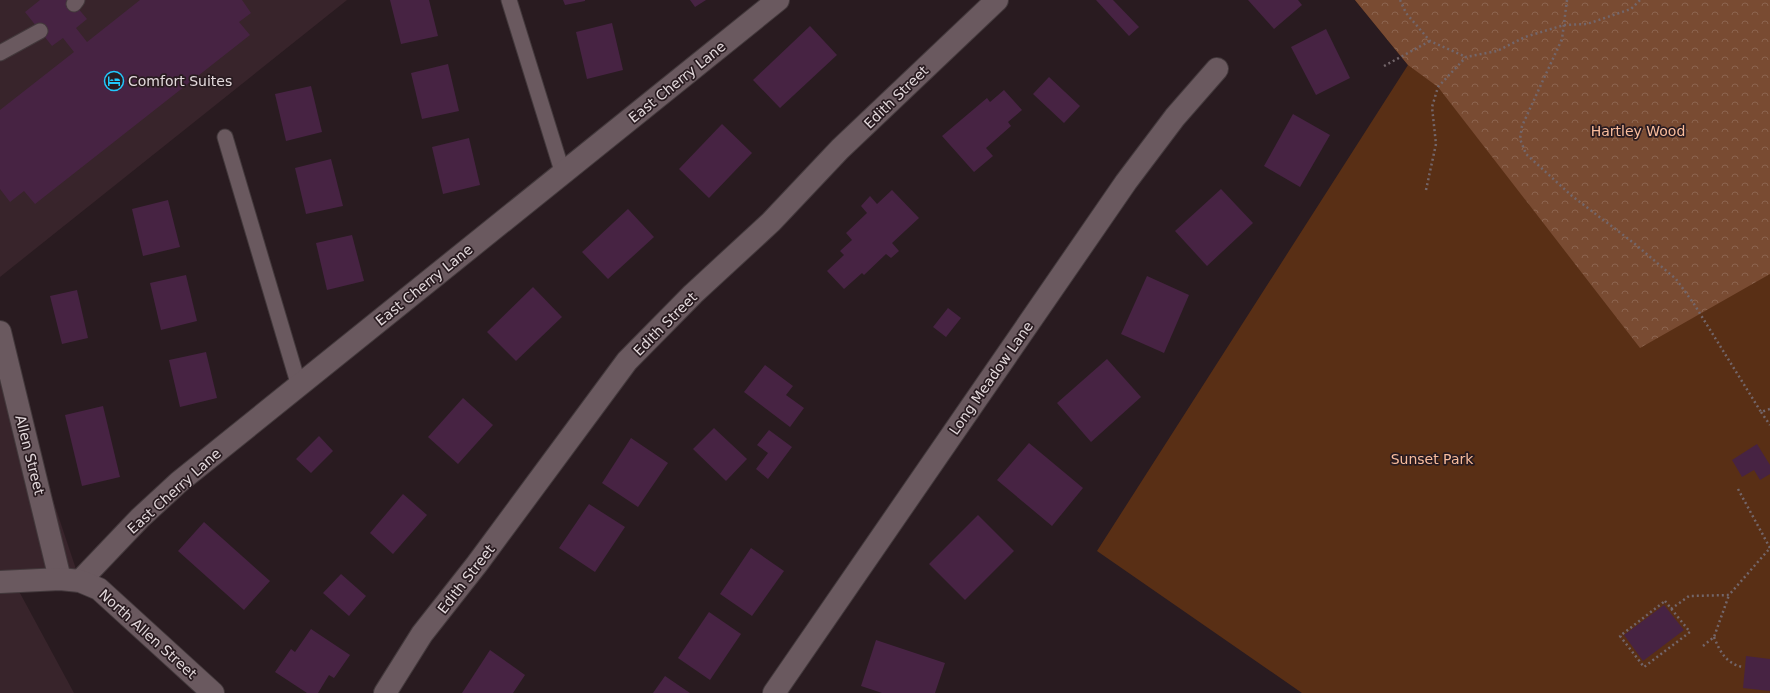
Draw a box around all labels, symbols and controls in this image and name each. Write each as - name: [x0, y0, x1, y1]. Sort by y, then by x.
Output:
- street label: East Cherry Lane: [625, 38, 729, 126]
- street label: Edith Street: [861, 62, 932, 132]
- hotel icon: Comfort Suites: [103, 70, 125, 92]
- place label: Comfort Suites: [128, 73, 232, 89]
- park label: Hartley Wood: [1591, 123, 1685, 139]
- street label: East Cherry Lane: [372, 241, 476, 329]
- street label: Edith Street: [630, 289, 700, 359]
- street label: Long Meadow Lane: [946, 318, 1036, 438]
- street label: Allen Street: [12, 413, 48, 497]
- street label: East Cherry Lane: [124, 445, 224, 537]
- park label: Sunset Park: [1391, 451, 1474, 467]
- street label: Edith Street: [434, 541, 498, 617]
- street label: North Allen Street: [96, 586, 200, 682]

